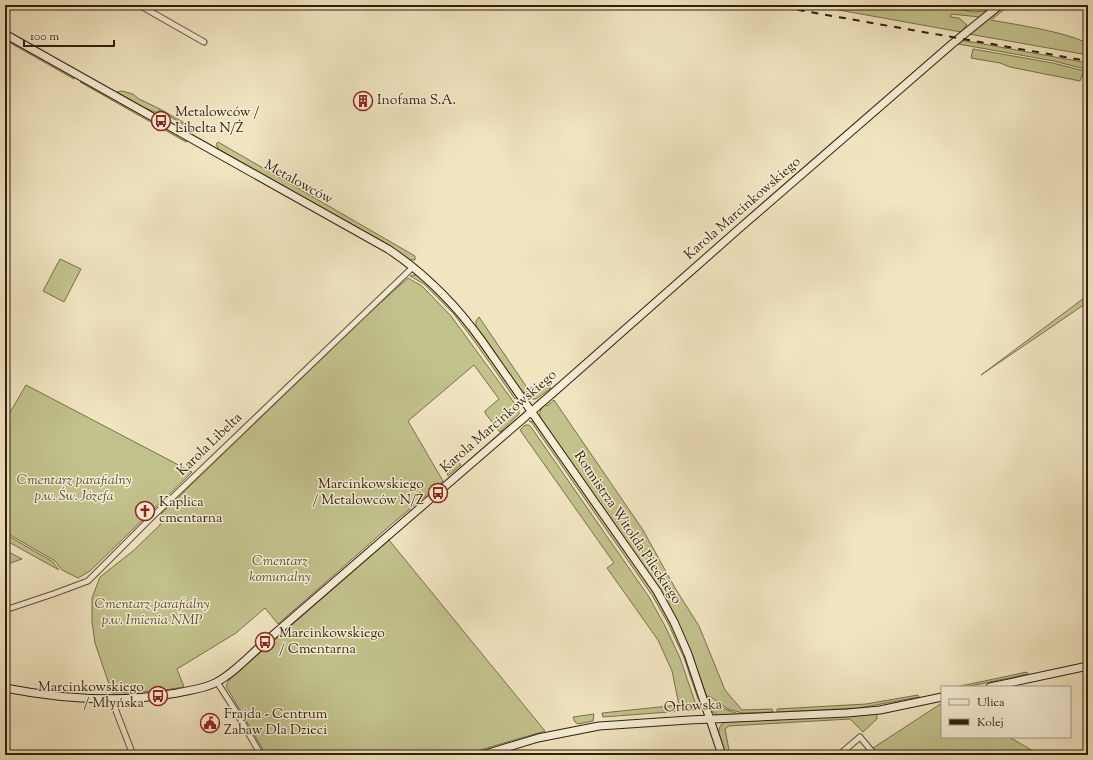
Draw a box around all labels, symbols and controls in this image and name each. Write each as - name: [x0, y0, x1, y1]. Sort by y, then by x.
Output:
- scale bar: [24, 22, 114, 48]
- text: 100 m: [30, 28, 59, 46]
- building icon: Inofama S.A.: [352, 90, 374, 112]
- place label: Inofama S.A.: [377, 91, 456, 111]
- place label: Metalowców / Libelta N/Ż: [175, 103, 259, 139]
- bus stop icon: Metalowców / Libelta N/Ż: [150, 110, 172, 132]
- street label: Karola Marcinkowskiego: [680, 152, 806, 265]
- street label: Metalowców: [260, 156, 336, 210]
- street label: Karola Marcinkowskiego: [436, 365, 562, 478]
- street label: Karola Libelta: [173, 408, 248, 481]
- street label: Rotmistrza Witolda Pileckiego: [568, 448, 686, 609]
- park label: Cmentarz parafialny p.w. Św. Józefa: [17, 471, 132, 507]
- place label: Marcinkowskiego / Metalowców N/Ż: [312, 475, 424, 511]
- bus stop icon: Marcinkowskiego / Metalowców N/Ż: [427, 482, 449, 504]
- place label: Kaplica cmentarna: [159, 493, 223, 529]
- church icon: Kaplica cmentarna: [134, 500, 156, 522]
- park label: Cmentarz komunalny: [249, 552, 311, 588]
- park label: Cmentarz parafialny p.w. Imienia NMP: [95, 595, 210, 631]
- place label: Marcinkowskiego / Cmentarna: [279, 624, 385, 660]
- bus stop icon: Marcinkowskiego / Cmentarna: [254, 631, 276, 653]
- place label: Marcinkowskiego / Młyńska: [38, 678, 145, 714]
- bus stop icon: Marcinkowskiego / Młyńska: [147, 685, 169, 707]
- legend: [941, 686, 1071, 738]
- text: Ulica: [977, 694, 1005, 712]
- street label: Orłowska: [663, 695, 723, 719]
- place label: Frajda - Centrum Zabaw Dla Dzieci: [224, 705, 328, 741]
- public building icon: Frajda - Centrum Zabaw Dla Dzieci: [199, 712, 221, 734]
- text: Kolej: [977, 714, 1004, 732]

